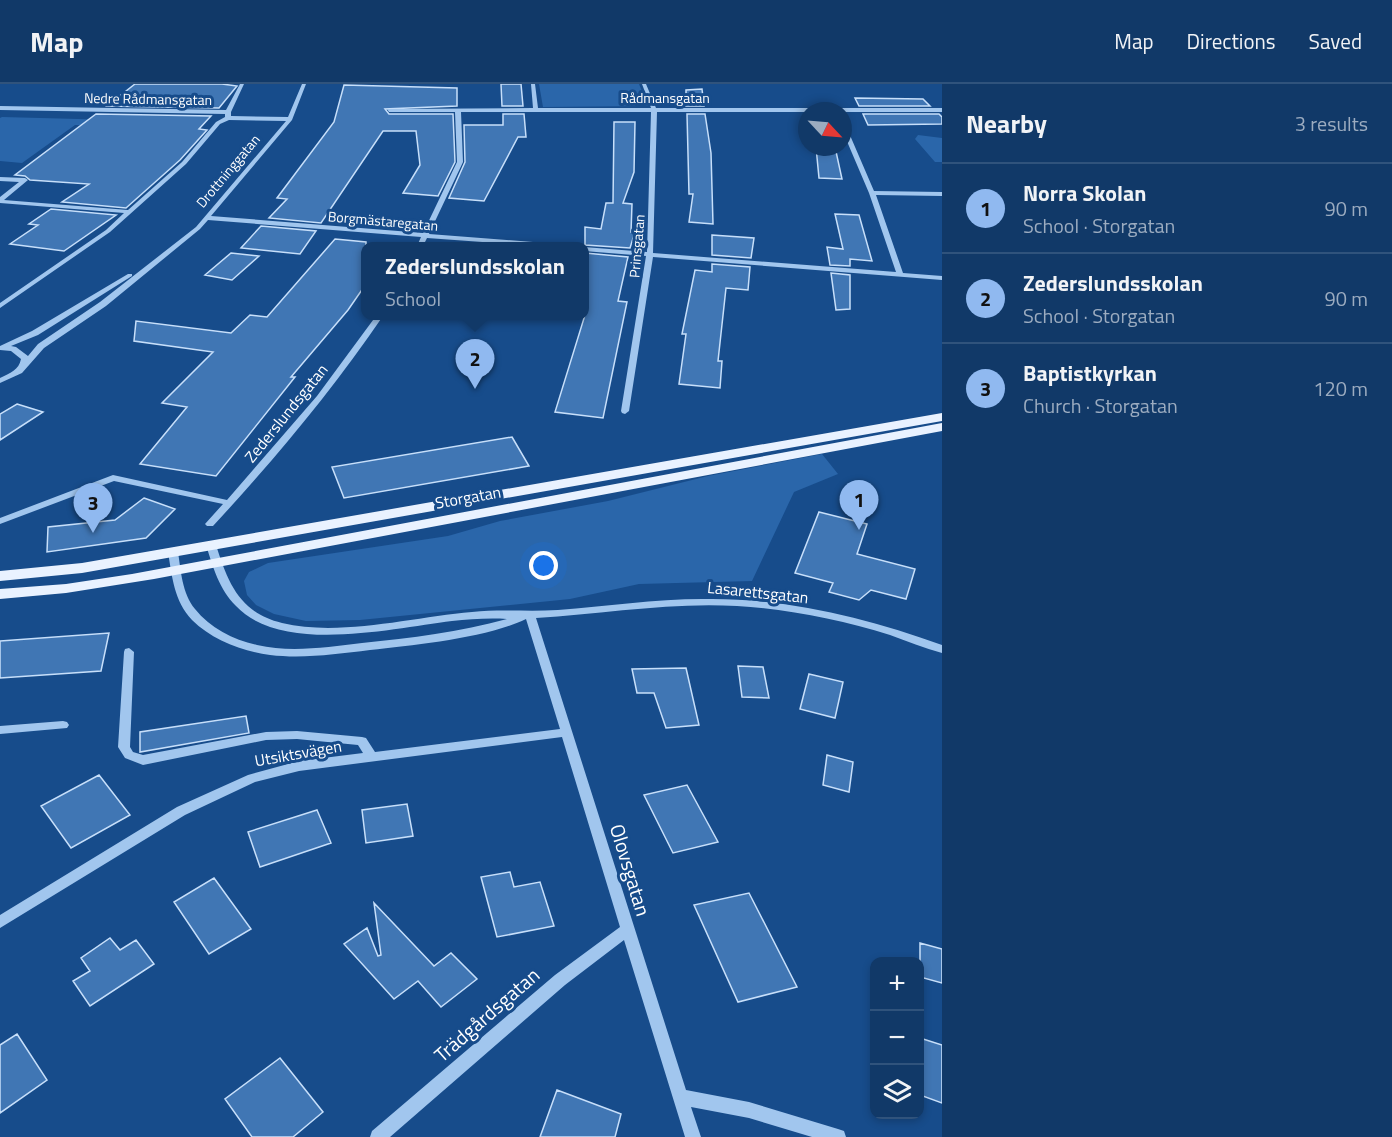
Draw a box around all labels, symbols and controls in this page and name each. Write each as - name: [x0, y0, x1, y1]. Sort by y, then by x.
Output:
- text: Map: [30, 20, 84, 63]
- text: Map: [1114, 25, 1154, 57]
- text: Directions: [1187, 25, 1276, 57]
- text: Saved: [1309, 25, 1362, 57]
- street label: Nedre Rådmansgatan: [84, 87, 212, 110]
- street label: Rådmansgatan: [620, 87, 710, 108]
- north arrow: [798, 102, 852, 156]
- text: Nearby: [966, 104, 1047, 143]
- text: 3 results: [1295, 108, 1368, 139]
- street label: Drottninggatan: [191, 130, 265, 212]
- text: Norra Skolan: [1023, 176, 1146, 210]
- text: 1: [980, 193, 991, 224]
- text: 90 m: [1324, 193, 1368, 224]
- street label: Borgmästaregatan: [327, 205, 439, 236]
- text: School · Storgatan: [1023, 210, 1175, 241]
- street label: Prinsgatan: [623, 213, 650, 279]
- popup: [361, 242, 589, 320]
- text: Zederslundsskolan: [385, 249, 565, 283]
- text: Zederslundsskolan: [1023, 266, 1203, 300]
- text: School: [385, 283, 441, 314]
- text: 2: [980, 283, 991, 314]
- text: 90 m: [1324, 283, 1368, 314]
- text: School · Storgatan: [1023, 300, 1175, 331]
- pin: 2: [456, 340, 494, 389]
- text: Baptistkyrkan: [1023, 356, 1157, 390]
- street label: Zederslundsgatan: [239, 358, 333, 468]
- text: 3: [980, 373, 991, 404]
- text: 120 m: [1313, 373, 1368, 404]
- text: Church · Storgatan: [1023, 390, 1178, 421]
- street label: Storgatan: [433, 479, 503, 515]
- pin: 1: [840, 480, 878, 530]
- pin: 3: [74, 484, 112, 533]
- your location: [529, 551, 558, 580]
- street label: Lasarettsgatan: [706, 575, 810, 609]
- street label: Utsiktsvägen: [253, 734, 343, 772]
- street label: Olovsgatan: [602, 820, 659, 920]
- map controls: [870, 957, 924, 1119]
- button: +: [870, 957, 924, 1011]
- street label: Trädgårdsgatan: [427, 960, 546, 1069]
- button: −: [870, 1011, 924, 1065]
- button: layers: [870, 1065, 924, 1119]

